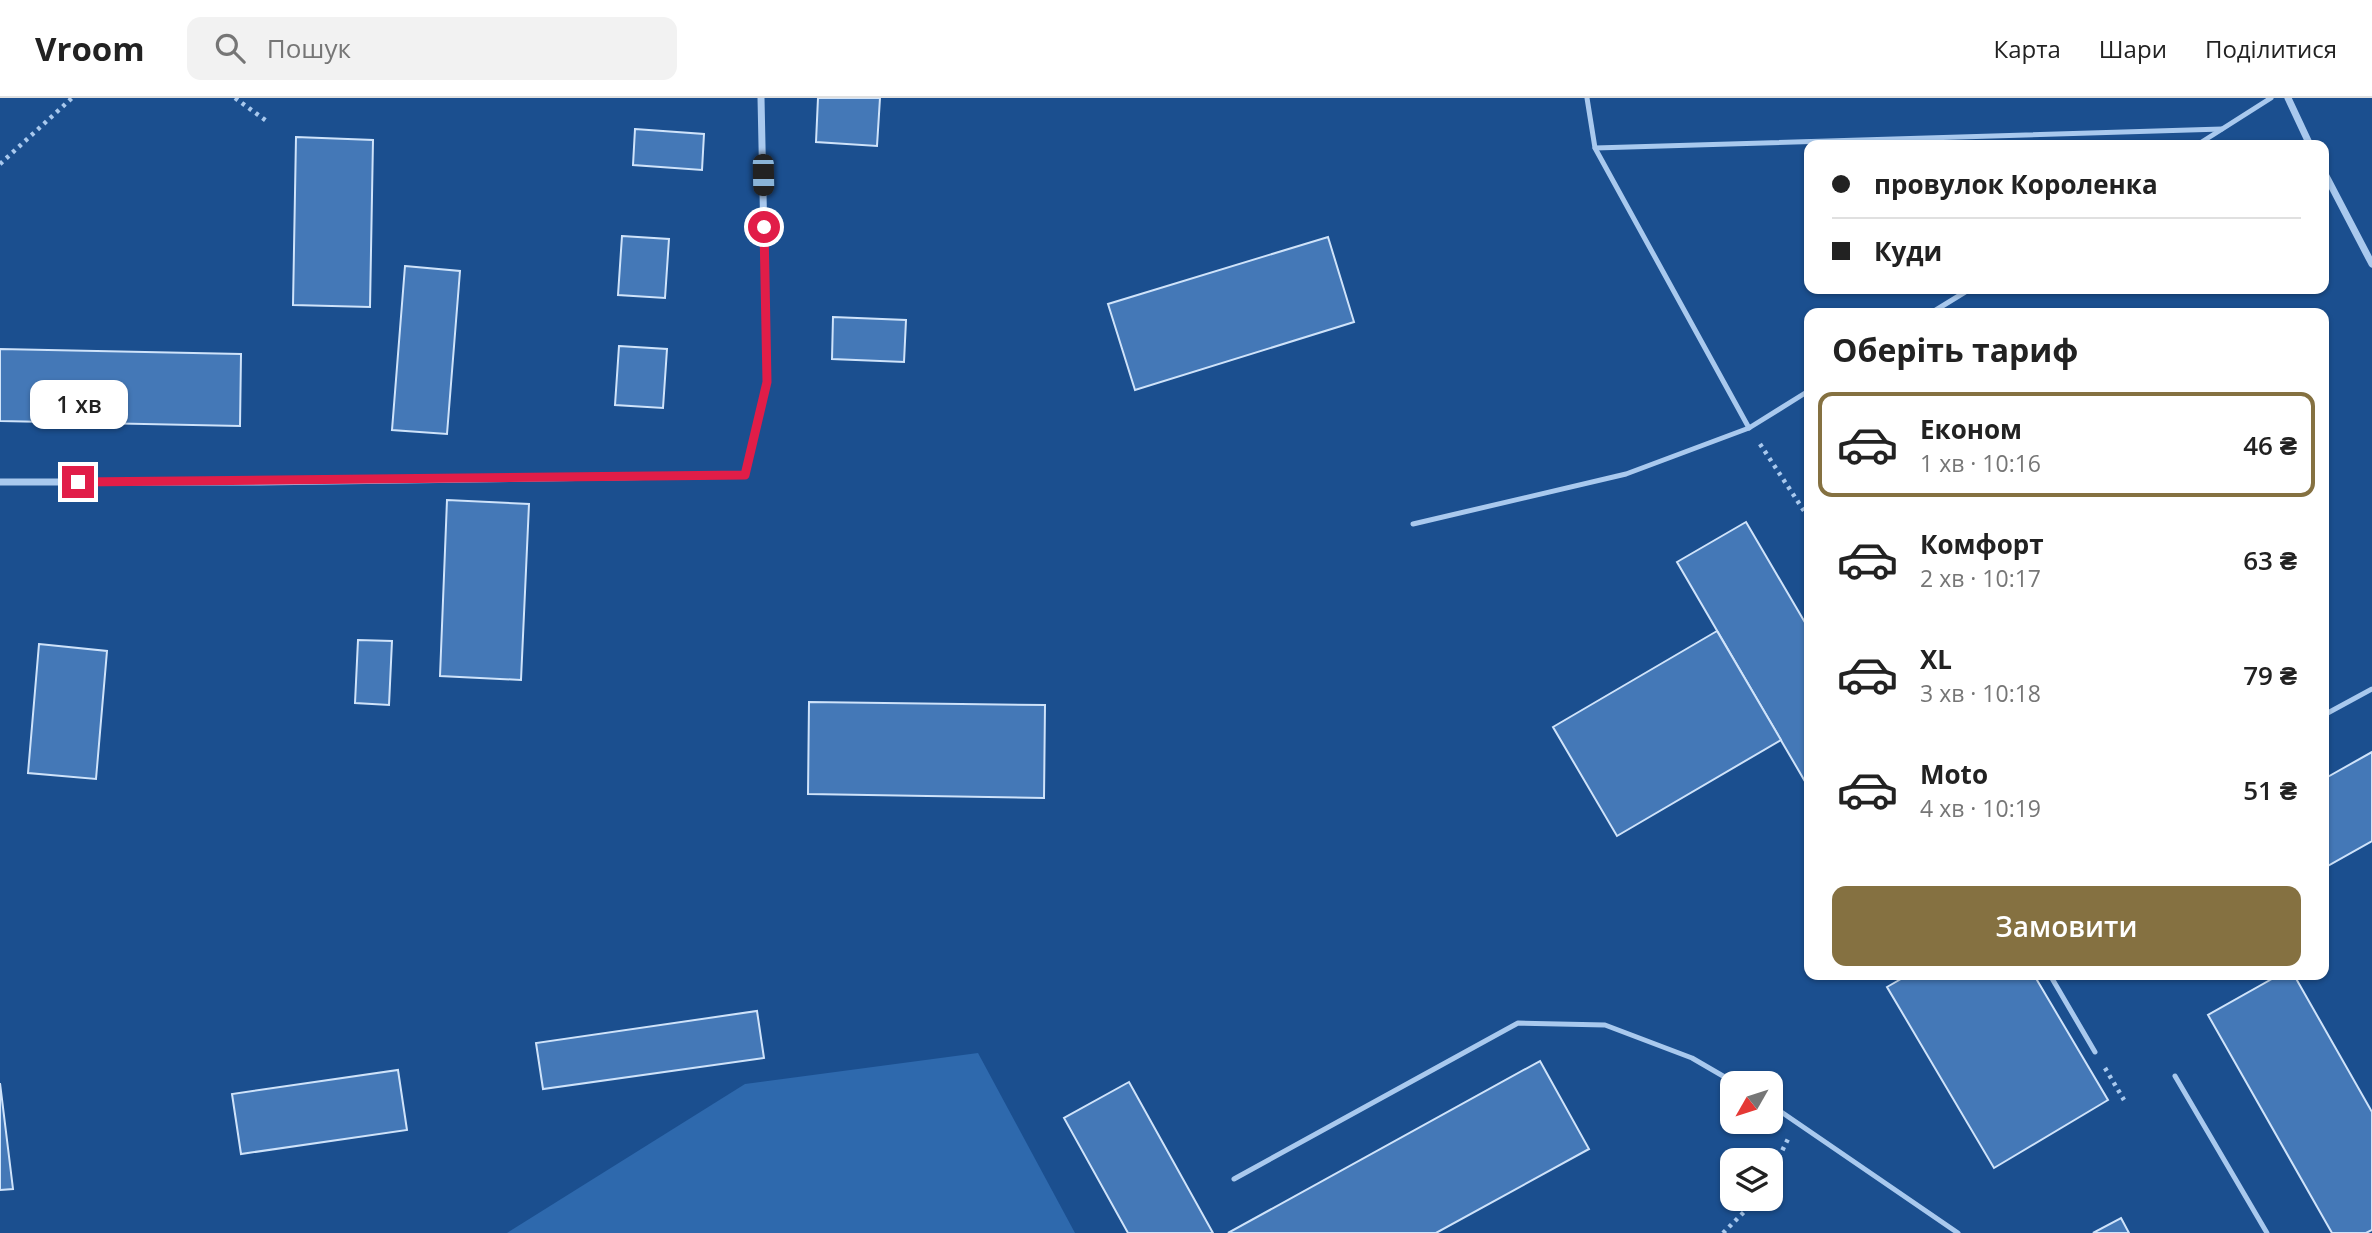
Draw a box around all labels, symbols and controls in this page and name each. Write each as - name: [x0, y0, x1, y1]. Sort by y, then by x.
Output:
- search box: [187, 17, 677, 80]
- text: Vroom: [35, 26, 145, 71]
- icon: search: [211, 29, 249, 67]
- text: Пошук: [267, 30, 351, 66]
- text: Карта: [1994, 32, 2061, 65]
- text: Шари: [2099, 32, 2167, 65]
- text: Поділитися: [2205, 32, 2337, 65]
- car: [753, 154, 774, 196]
- text: провулок Короленка: [1874, 166, 2158, 202]
- route start: [748, 211, 780, 243]
- text: Куди: [1874, 233, 1942, 269]
- text: Оберіть тариф: [1832, 328, 2078, 371]
- callout: 1 хв: [29, 380, 127, 430]
- text: 1 хв: [56, 388, 102, 420]
- text: Економ: [1920, 411, 2022, 447]
- icon: car: [1836, 413, 1899, 476]
- text: 46 ₴: [2243, 427, 2297, 463]
- text: 1 хв · 10:16: [1920, 447, 2041, 479]
- route end: [62, 466, 94, 498]
- text: Комфорт: [1920, 526, 2044, 562]
- icon: car: [1836, 528, 1899, 591]
- text: 63 ₴: [2243, 542, 2297, 578]
- text: 2 хв · 10:17: [1920, 562, 2041, 594]
- text: XL: [1920, 641, 1952, 677]
- icon: car: [1836, 643, 1899, 706]
- text: 79 ₴: [2243, 657, 2297, 693]
- text: 3 хв · 10:18: [1920, 677, 2041, 709]
- text: Moto: [1920, 756, 1988, 792]
- icon: car: [1836, 758, 1899, 821]
- text: 51 ₴: [2243, 772, 2297, 808]
- text: 4 хв · 10:19: [1920, 792, 2041, 824]
- button: Замовити: [1832, 886, 2301, 966]
- north arrow: [1720, 1071, 1783, 1134]
- map controls: [1720, 1071, 1783, 1211]
- button: layers: [1720, 1148, 1783, 1211]

